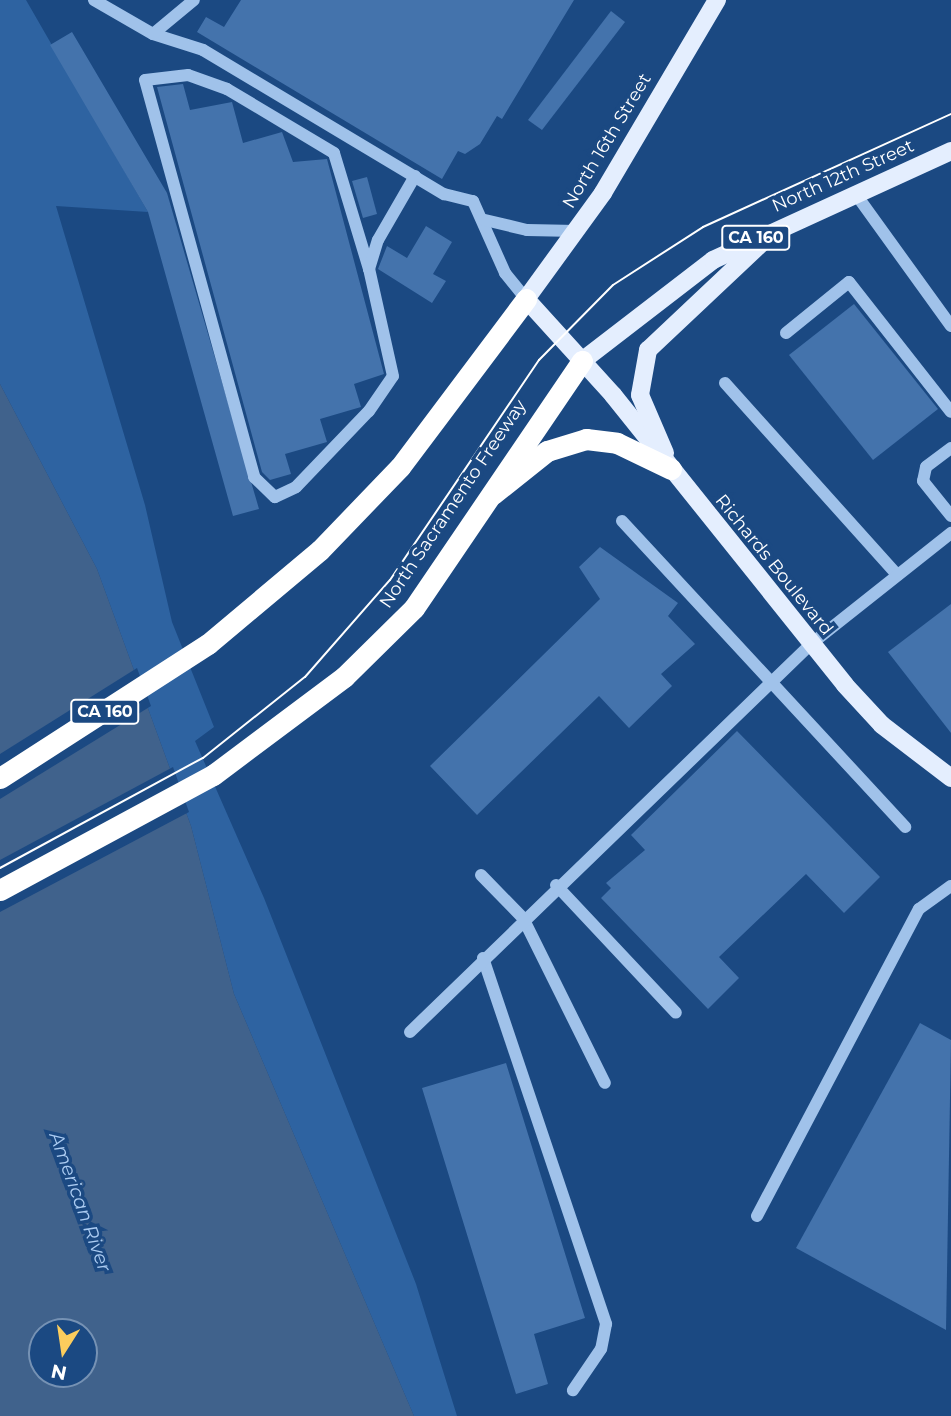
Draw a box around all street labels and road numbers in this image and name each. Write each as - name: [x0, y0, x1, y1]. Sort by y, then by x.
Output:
- street label: North 16th Street: [558, 70, 656, 212]
- street label: North 12th Street: [769, 135, 917, 217]
- road number: CA 160: [721, 226, 791, 250]
- street label: North Sacramento Freeway: [375, 396, 531, 612]
- street label: Richards Boulevard: [711, 490, 837, 640]
- road number: CA 160: [70, 699, 140, 724]

